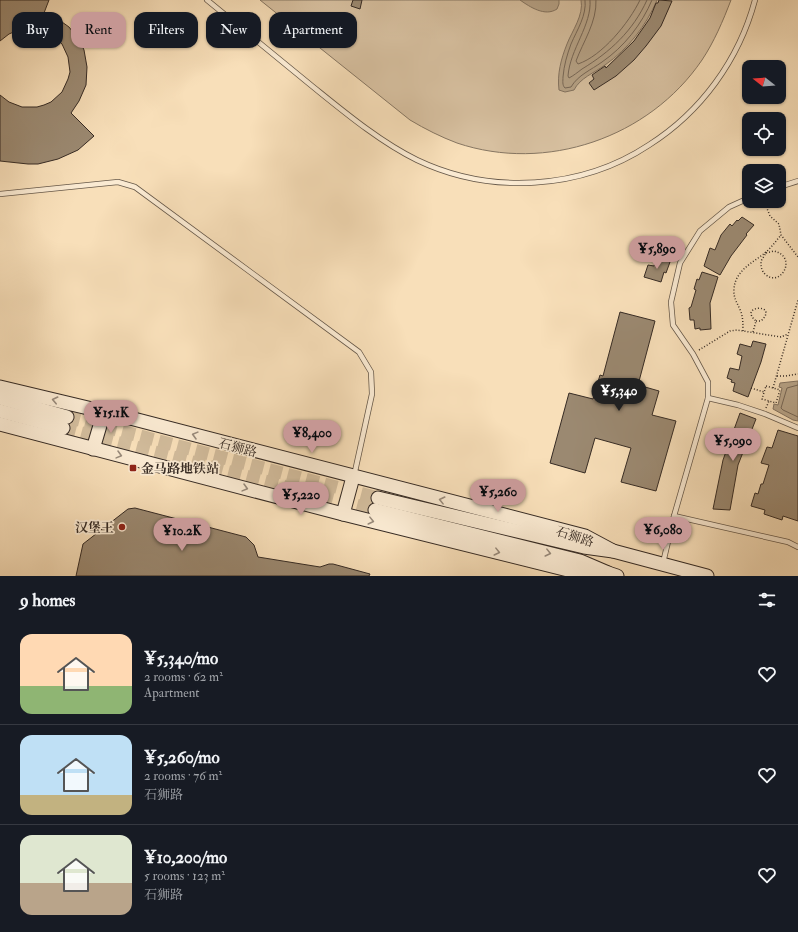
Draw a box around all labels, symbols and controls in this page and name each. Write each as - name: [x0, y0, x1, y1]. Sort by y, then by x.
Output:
- chip: Buy: [12, 12, 63, 48]
- chip: Rent: [71, 12, 126, 48]
- chip: Filters: [134, 12, 198, 48]
- chip: New: [206, 12, 261, 48]
- chip: Apartment: [269, 12, 357, 48]
- north arrow: [742, 60, 786, 104]
- map controls: [742, 60, 786, 208]
- button: locate: [742, 112, 786, 156]
- button: layers: [742, 164, 786, 208]
- pin: ¥5,890: [624, 236, 690, 270]
- text: ¥5,890: [638, 241, 676, 257]
- pin: ¥5,340: [586, 378, 652, 412]
- text: ¥5,340: [601, 383, 638, 399]
- one-way arrow: [52, 397, 58, 405]
- pin: ¥15.1K: [78, 400, 144, 434]
- text: ¥15.1K: [93, 405, 129, 421]
- pin: ¥8,400: [279, 420, 345, 454]
- text: ¥8,400: [292, 425, 332, 441]
- pin: ¥5,090: [700, 428, 766, 462]
- one-way arrow: [191, 432, 198, 440]
- text: ¥5,090: [714, 433, 752, 449]
- street label: 石狮路: [217, 435, 259, 461]
- one-way arrow: [116, 451, 122, 459]
- place label: 金马路地铁站: [141, 461, 219, 477]
- marker: 金马路地铁站: [128, 463, 138, 473]
- pin: ¥5,260: [465, 479, 531, 513]
- pin: ¥5,220: [268, 482, 334, 516]
- one-way arrow: [241, 484, 248, 492]
- text: ¥5,260: [479, 484, 517, 500]
- text: ¥5,220: [282, 487, 320, 503]
- one-way arrow: [439, 496, 446, 505]
- one-way arrow: [367, 516, 374, 525]
- pin: ¥6,080: [630, 517, 696, 551]
- pin: ¥10.2K: [149, 518, 215, 552]
- place label: 汉堡王: [75, 520, 114, 536]
- marker: 汉堡王: [117, 522, 127, 532]
- text: ¥6,080: [644, 522, 682, 538]
- text: ¥10.2K: [162, 523, 202, 539]
- street label: 石狮路: [554, 523, 596, 551]
- one-way arrow: [493, 547, 500, 556]
- one-way arrow: [545, 548, 552, 556]
- icon: filters: [756, 589, 778, 611]
- text: 9 homes: [20, 590, 75, 611]
- text: ¥5,340/mo: [144, 648, 218, 669]
- icon: home: [52, 650, 100, 698]
- icon: heart: [756, 663, 778, 685]
- text: 2 rooms · 62 m²: [144, 669, 223, 685]
- text: Apartment: [144, 685, 200, 701]
- text: ¥5,260/mo: [144, 747, 220, 768]
- icon: home: [52, 751, 100, 799]
- icon: heart: [756, 764, 778, 786]
- text: 2 rooms · 76 m²: [144, 768, 222, 784]
- text: 石狮路: [144, 787, 183, 803]
- text: ¥10,200/mo: [144, 847, 227, 868]
- icon: home: [52, 851, 100, 899]
- icon: heart: [756, 864, 778, 886]
- text: 5 rooms · 123 m²: [144, 868, 225, 884]
- text: 石狮路: [144, 887, 183, 903]

